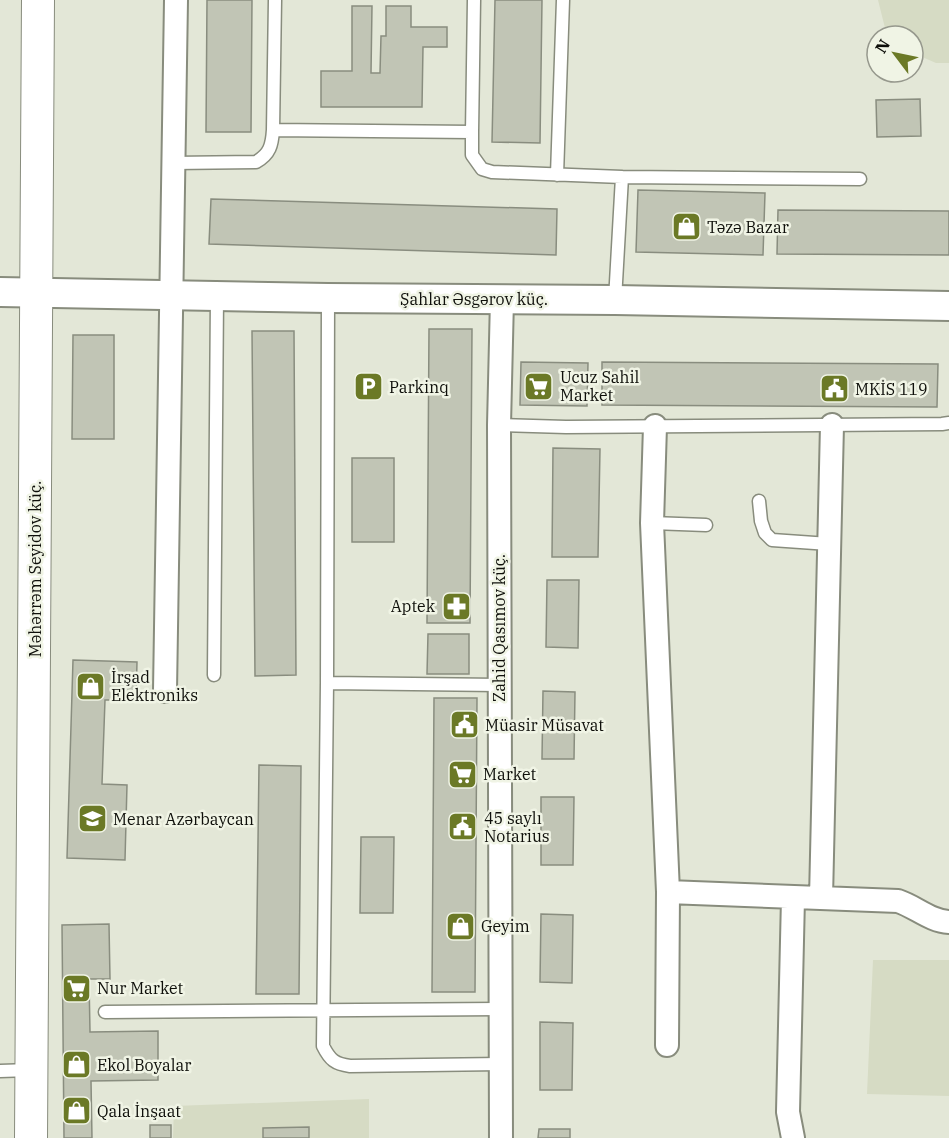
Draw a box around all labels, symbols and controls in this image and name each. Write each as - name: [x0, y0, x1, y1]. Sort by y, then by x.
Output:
- north arrow: [865, 24, 925, 84]
- text: N: [870, 35, 894, 57]
- shop icon: Təzə Bazar: [670, 211, 702, 243]
- place label: Təzə Bazar: [707, 217, 789, 237]
- street label: Şahlar Əsgərov küç.: [400, 289, 548, 309]
- place label: Ucuz Sahil Market: [560, 367, 640, 405]
- supermarket icon: Ucuz Sahil Market: [523, 370, 555, 402]
- parking icon: Parkinq: [352, 371, 384, 403]
- public building icon: MKİS 119: [818, 373, 850, 405]
- place label: Parkinq: [389, 377, 449, 397]
- place label: MKİS 119: [855, 379, 928, 399]
- street label: Məhərrəm Seyidov küç.: [25, 481, 45, 657]
- street label: Zahid Qasımov küç.: [489, 554, 509, 702]
- pharmacy icon: Aptek: [440, 590, 472, 622]
- place label: Aptek: [391, 596, 436, 616]
- place label: İrşad Elektroniks: [111, 667, 198, 705]
- shop icon: İrşad Elektroniks: [74, 670, 106, 702]
- public building icon: Müasir Müsavat: [448, 709, 480, 741]
- place label: Müasir Müsavat: [485, 715, 604, 735]
- supermarket icon: Market: [446, 758, 478, 790]
- place label: Market: [483, 764, 536, 784]
- school or university icon: Menar Azərbaycan: [76, 803, 108, 835]
- place label: 45 saylı Notarius: [484, 808, 550, 846]
- place label: Menar Azərbaycan: [113, 809, 254, 829]
- public building icon: 45 saylı Notarius: [447, 811, 479, 843]
- shop icon: Geyim: [444, 910, 476, 942]
- place label: Geyim: [481, 916, 530, 936]
- supermarket icon: Nur Market: [60, 972, 92, 1004]
- place label: Nur Market: [97, 978, 184, 998]
- shop icon: Ekol Boyalar: [60, 1049, 92, 1081]
- place label: Ekol Boyalar: [97, 1055, 191, 1075]
- shop icon: Qala İnşaat: [60, 1095, 92, 1127]
- place label: Qala İnşaat: [97, 1101, 181, 1121]

